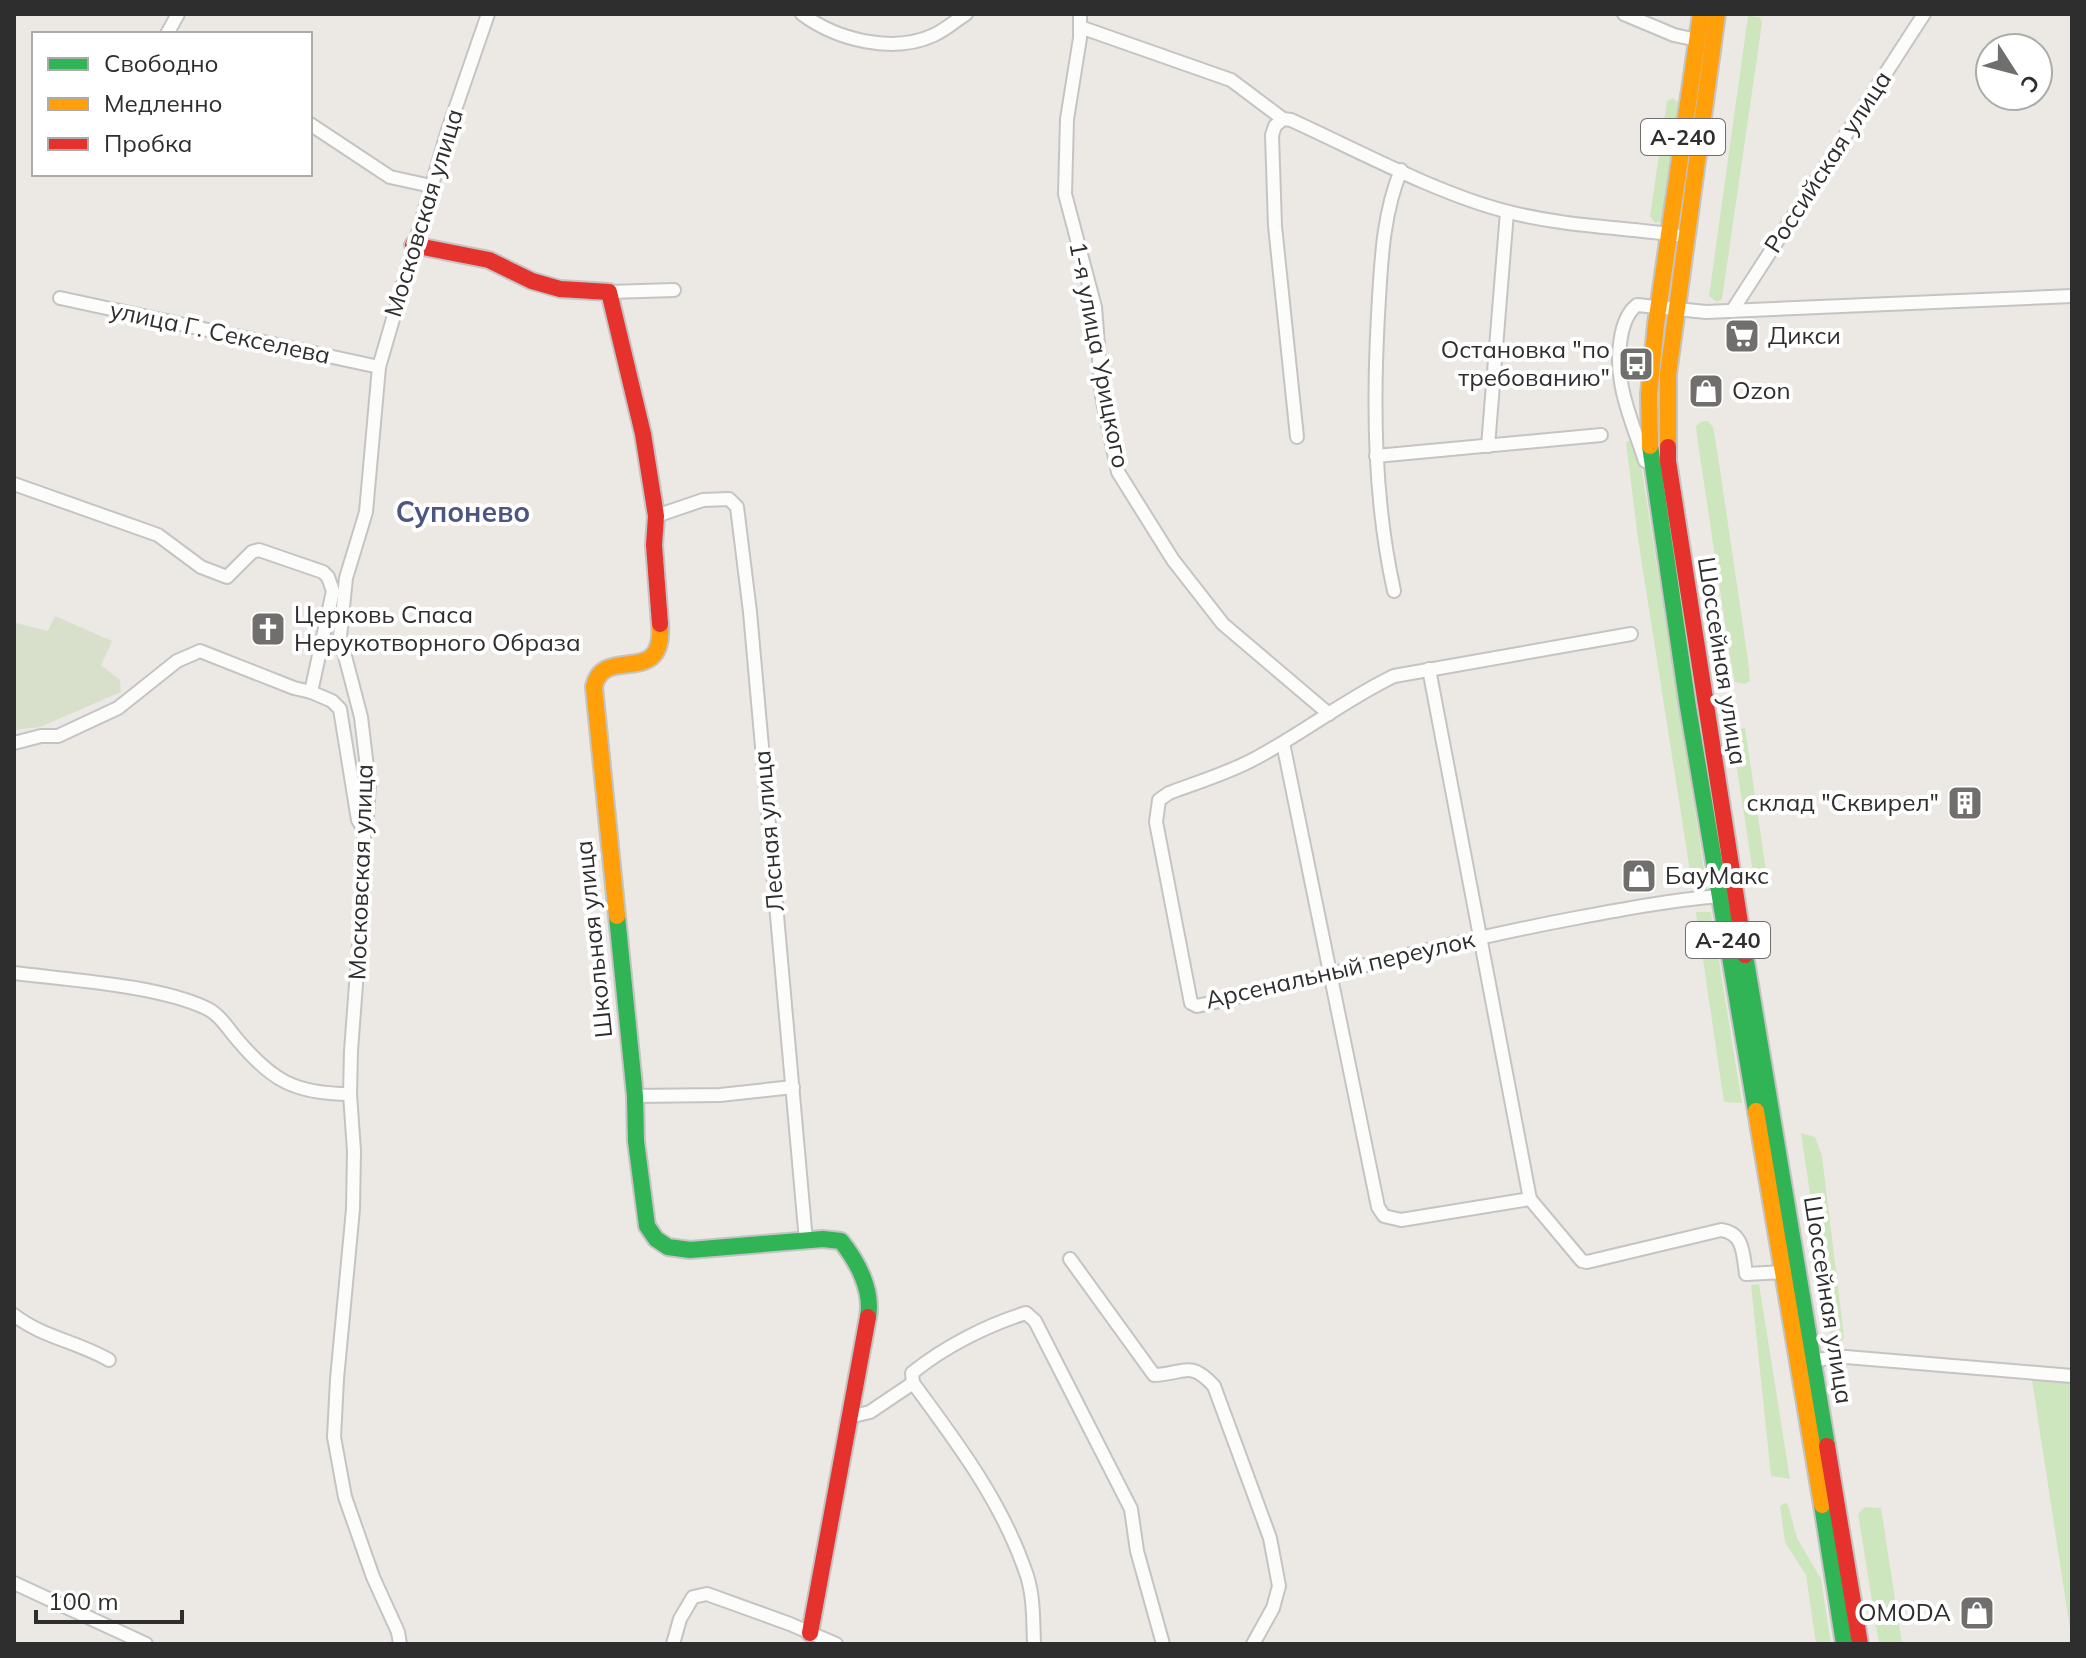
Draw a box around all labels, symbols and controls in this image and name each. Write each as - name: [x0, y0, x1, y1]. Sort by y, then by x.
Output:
- legend: [32, 32, 312, 176]
- north arrow: [1974, 32, 2054, 112]
- text: Свободно: [104, 48, 219, 78]
- street label: Российская улица: [1757, 65, 1897, 258]
- text: С: [2014, 69, 2046, 98]
- text: Медленно: [104, 88, 223, 118]
- street label: Московская улица: [377, 105, 469, 320]
- road number: А-240: [1641, 119, 1725, 155]
- text: Пробка: [104, 128, 192, 158]
- street label: 1-я улица Урицкого: [1063, 239, 1137, 471]
- street label: улица Г. Секселева: [107, 294, 333, 370]
- supermarket icon: Дикси: [1723, 317, 1761, 355]
- place label: Дикси: [1768, 320, 1841, 350]
- place label: Остановка "по требованию": [1441, 334, 1610, 392]
- bus stop icon: Остановка "по требованию": [1617, 345, 1655, 383]
- shop icon: Ozon: [1687, 372, 1725, 410]
- place label: Ozon: [1732, 375, 1791, 405]
- district label: Супонево: [396, 494, 530, 529]
- street label: Шоссейная улица: [1692, 555, 1754, 767]
- place label: Церковь Спаса Нерукотворного Образа: [294, 599, 581, 657]
- church icon: Церковь Спаса Нерукотворного Образа: [249, 610, 287, 648]
- street label: Лесная улица: [746, 749, 790, 913]
- street label: Московская улица: [341, 764, 379, 980]
- building icon: склад "Сквирел": [1946, 784, 1984, 822]
- place label: склад "Сквирел": [1747, 787, 1939, 817]
- street label: Школьная улица: [568, 839, 618, 1039]
- shop icon: БауМакс: [1620, 857, 1658, 895]
- place label: БауМакс: [1665, 860, 1769, 890]
- road number: А-240: [1686, 922, 1770, 958]
- street label: Арсенальный переулок: [1202, 923, 1477, 1015]
- street label: Шоссейная улица: [1798, 1194, 1860, 1406]
- scale bar: [36, 1574, 182, 1624]
- text: 100 m: [48, 1586, 119, 1616]
- shop icon: OMODA: [1958, 1594, 1996, 1632]
- place label: OMODA: [1858, 1597, 1951, 1627]

